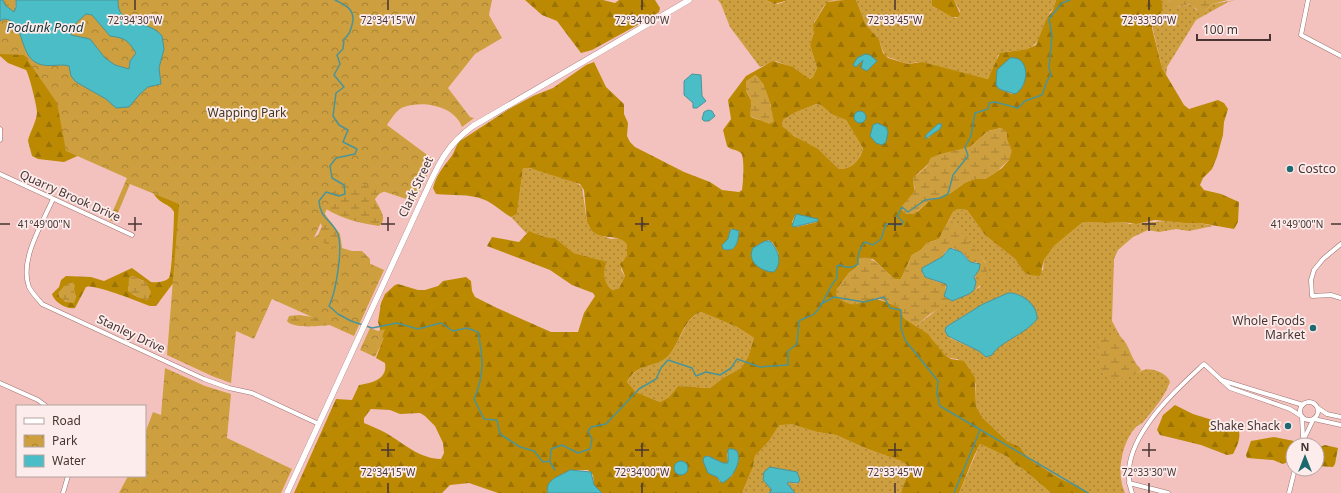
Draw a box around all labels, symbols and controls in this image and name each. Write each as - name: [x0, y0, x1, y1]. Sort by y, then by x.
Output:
- text: 72°34'30"W: [108, 13, 163, 27]
- text: 72°34'15"W: [361, 13, 416, 27]
- text: 72°34'00"W: [615, 13, 670, 27]
- text: 72°33'45"W: [868, 13, 923, 27]
- text: 72°33'30"W: [1122, 13, 1177, 27]
- scale bar: [1197, 16, 1270, 42]
- water label: Podunk Pond: [7, 18, 84, 36]
- text: 100 m: [1203, 21, 1238, 38]
- park label: Wapping Park: [208, 104, 287, 121]
- street label: Clark Street: [394, 153, 437, 220]
- place label: Costco: [1298, 160, 1336, 177]
- marker: Costco: [1285, 164, 1295, 174]
- street label: Quarry Brook Drive: [17, 166, 124, 226]
- text: 41°49'00"N: [18, 217, 70, 231]
- text: 41°49'00"N: [1271, 217, 1323, 231]
- street label: Stanley Drive: [94, 310, 168, 357]
- place label: Whole Foods Market: [1232, 312, 1306, 343]
- marker: Whole Foods Market: [1308, 323, 1318, 333]
- legend: [16, 405, 146, 477]
- text: Road: [52, 412, 81, 429]
- place label: Shake Shack: [1210, 417, 1281, 434]
- marker: Shake Shack: [1283, 421, 1293, 431]
- text: Park: [52, 432, 78, 449]
- north arrow: [1285, 437, 1325, 477]
- text: N: [1301, 439, 1309, 454]
- text: Water: [52, 452, 86, 469]
- text: 72°34'15"W: [361, 465, 416, 479]
- text: 72°34'00"W: [615, 465, 670, 479]
- text: 72°33'45"W: [868, 465, 923, 479]
- text: 72°33'30"W: [1122, 465, 1177, 479]

